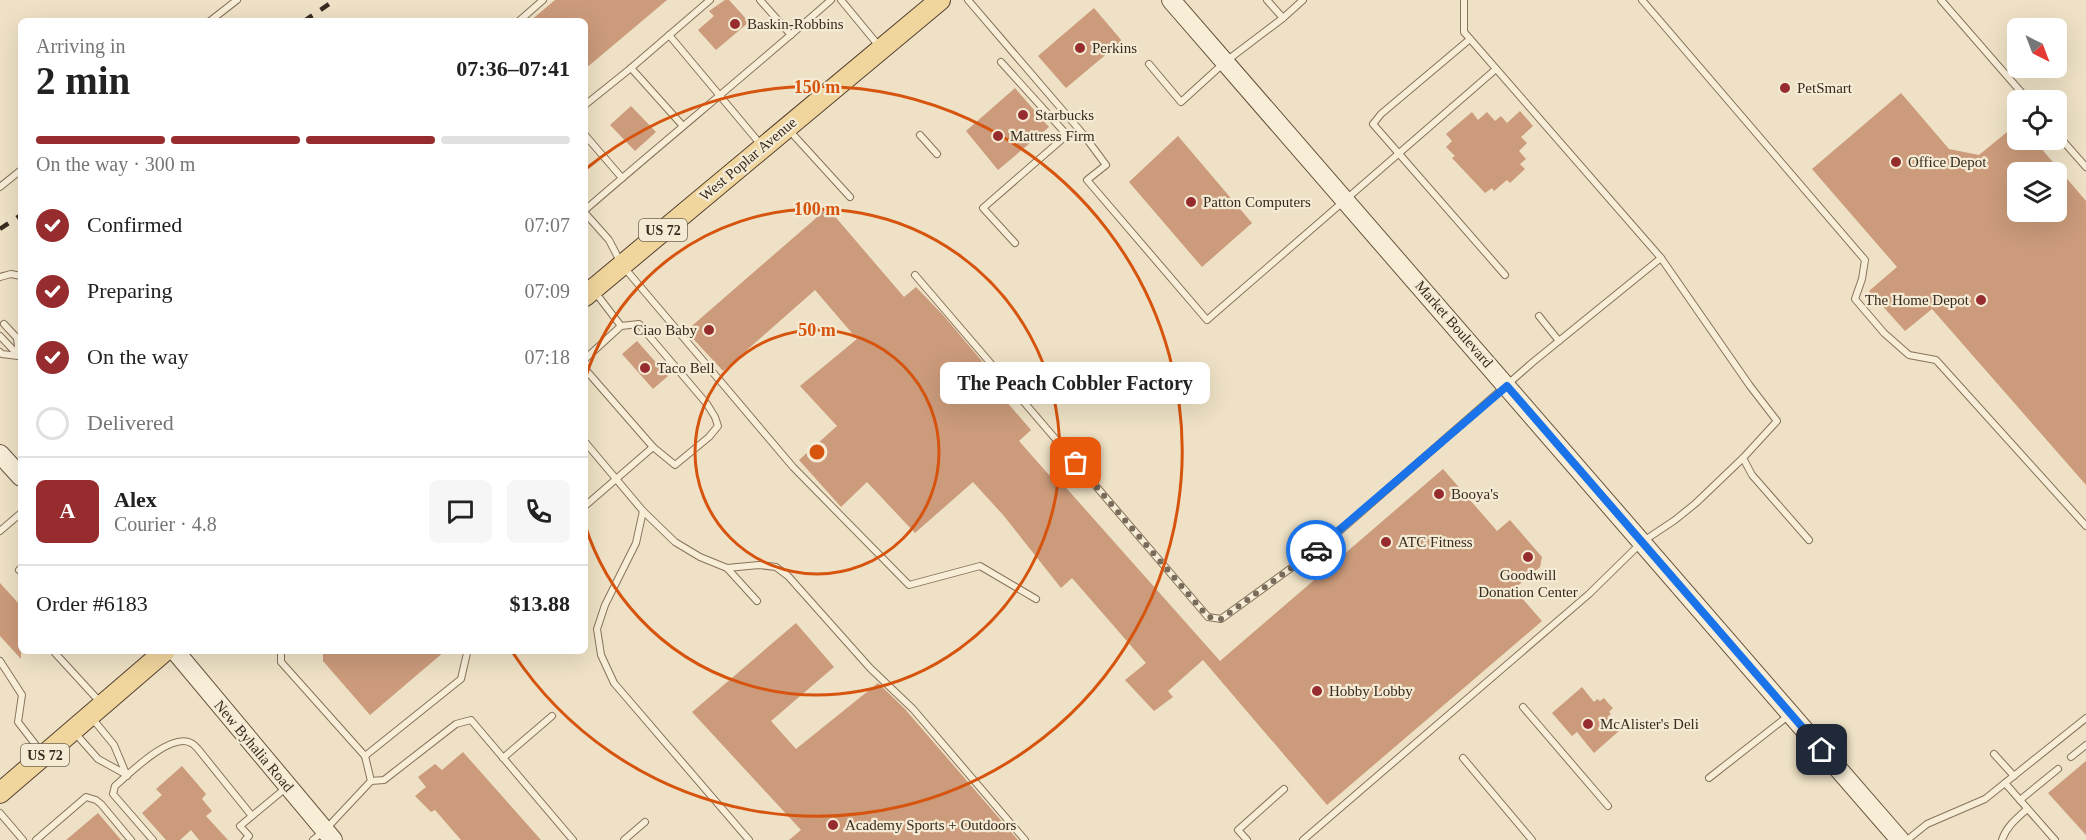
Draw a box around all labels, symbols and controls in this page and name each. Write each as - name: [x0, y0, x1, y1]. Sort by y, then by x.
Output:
- place label: Baskin-Robbins: [747, 16, 844, 32]
- marker: Baskin-Robbins: [728, 17, 742, 31]
- north arrow: [2007, 18, 2067, 78]
- map controls: [2007, 18, 2067, 222]
- text: Arriving in: [36, 35, 125, 57]
- place label: Perkins: [1092, 40, 1137, 56]
- marker: Perkins: [1073, 41, 1087, 55]
- text: 07:36–07:41: [456, 56, 570, 81]
- text: 2 min: [36, 59, 130, 102]
- text: 150 m: [794, 77, 840, 97]
- place label: PetSmart: [1797, 80, 1853, 96]
- marker: PetSmart: [1778, 81, 1792, 95]
- button: locate: [2007, 90, 2067, 150]
- place label: Starbucks: [1035, 107, 1094, 123]
- marker: Starbucks: [1016, 108, 1030, 122]
- street label: West Poplar Avenue: [697, 114, 800, 204]
- place label: Mattress Firm: [1010, 128, 1095, 144]
- marker: Mattress Firm: [991, 129, 1005, 143]
- text: On the way · 300 m: [36, 153, 195, 175]
- place label: Office Depot: [1908, 154, 1987, 170]
- marker: Office Depot: [1889, 155, 1903, 169]
- button: layers: [2007, 162, 2067, 222]
- place label: Patton Computers: [1203, 194, 1311, 210]
- marker: Patton Computers: [1184, 195, 1198, 209]
- text: 100 m: [794, 199, 840, 219]
- icon: check: [36, 209, 69, 242]
- text: Confirmed: [87, 212, 182, 237]
- text: 07:07: [524, 214, 570, 236]
- road number: US 72: [639, 219, 687, 241]
- icon: check: [36, 275, 69, 308]
- street label: Market Boulevard: [1412, 277, 1496, 371]
- text: Preparing: [87, 278, 173, 303]
- text: 07:09: [524, 280, 570, 302]
- place label: The Home Depot: [1865, 292, 1970, 308]
- marker: The Home Depot: [1974, 293, 1988, 307]
- text: 50 m: [798, 320, 836, 340]
- place label: Ciao Baby: [633, 322, 697, 338]
- marker: Ciao Baby: [702, 323, 716, 337]
- icon: check: [36, 341, 69, 374]
- text: On the way: [87, 344, 188, 369]
- text: 07:18: [524, 346, 570, 368]
- place label: Taco Bell: [657, 360, 715, 376]
- marker: Taco Bell: [638, 361, 652, 375]
- callout: The Peach Cobbler Factory: [941, 361, 1211, 403]
- text: The Peach Cobbler Factory: [957, 372, 1193, 394]
- text: Delivered: [87, 410, 174, 435]
- pin: [1050, 437, 1101, 488]
- centre of rings: [807, 442, 827, 462]
- icon: bag: [1059, 446, 1092, 479]
- button: chat: [429, 480, 492, 543]
- button: phone: [507, 480, 570, 543]
- place label: Booya's: [1451, 486, 1499, 502]
- text: Alex: [114, 487, 157, 512]
- marker: Booya's: [1432, 487, 1446, 501]
- text: A: [60, 498, 75, 523]
- text: Courier · 4.8: [114, 513, 217, 535]
- courier: [1286, 520, 1346, 580]
- icon: car: [1300, 534, 1333, 567]
- place label: ATC Fitness: [1398, 534, 1473, 550]
- marker: ATC Fitness: [1379, 535, 1393, 549]
- marker: Goodwill Donation Center: [1521, 550, 1535, 564]
- place label: Goodwill Donation Center: [1478, 567, 1578, 600]
- text: Order #6183: [36, 591, 148, 616]
- text: $13.88: [510, 591, 570, 616]
- place label: Hobby Lobby: [1329, 683, 1413, 699]
- marker: Hobby Lobby: [1310, 684, 1324, 698]
- street label: New Byhalia Road: [211, 697, 297, 795]
- place label: McAlister's Deli: [1600, 716, 1699, 732]
- marker: McAlister's Deli: [1581, 717, 1595, 731]
- pin: [1796, 724, 1847, 775]
- icon: home: [1805, 733, 1838, 766]
- road number: US 72: [21, 744, 69, 766]
- place label: Academy Sports + Outdoors: [845, 817, 1017, 833]
- marker: Academy Sports + Outdoors: [826, 818, 840, 832]

